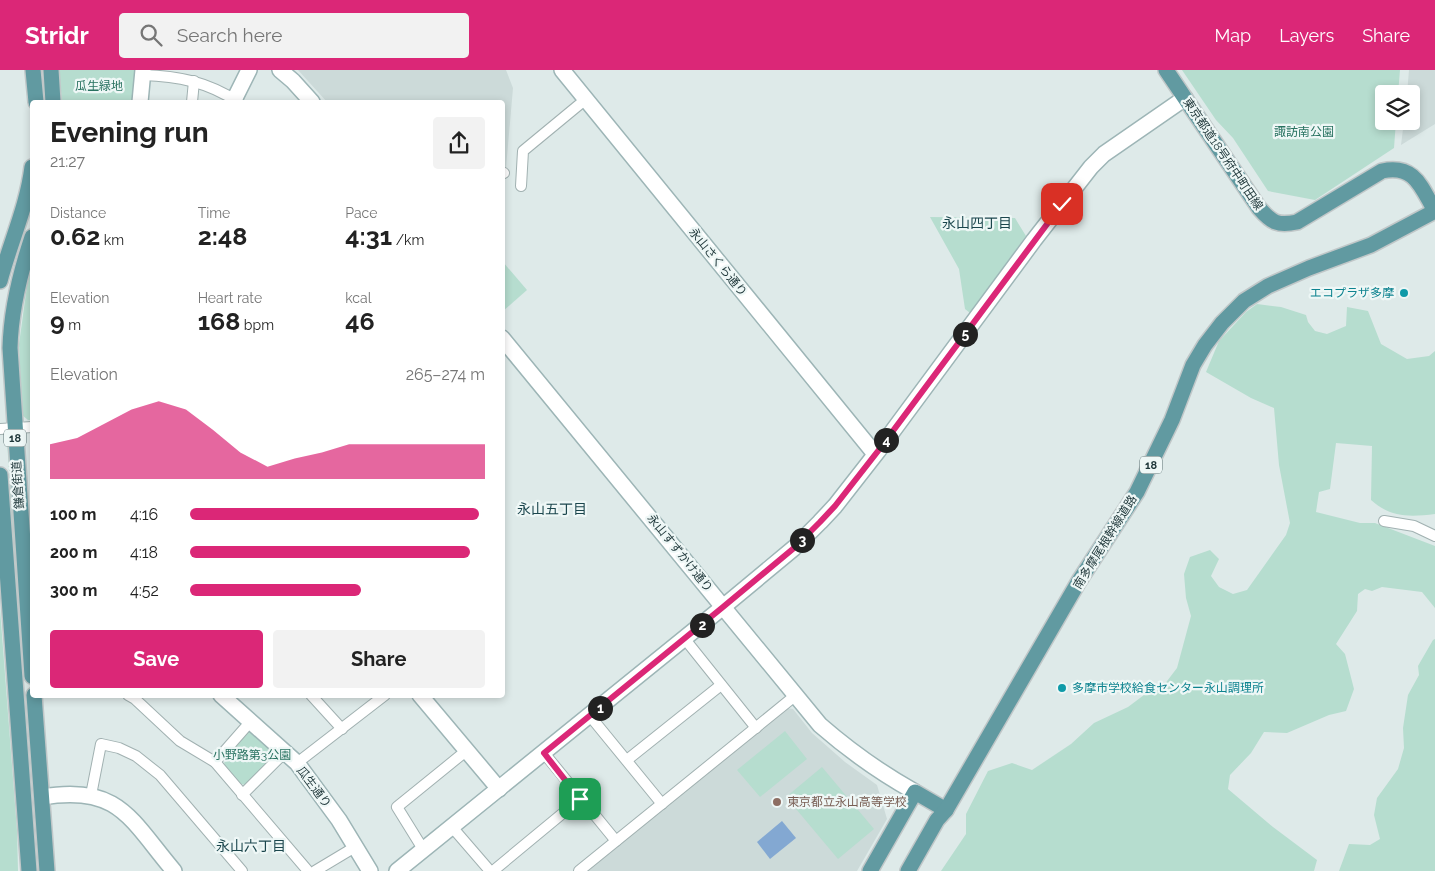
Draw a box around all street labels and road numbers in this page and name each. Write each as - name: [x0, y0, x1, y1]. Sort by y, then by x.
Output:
- street label: 東京都道18号府中町田線: [1180, 95, 1266, 213]
- street label: 永山さくら通り: [686, 225, 750, 299]
- road number: 18: [4, 429, 26, 446]
- road number: 18: [1140, 456, 1162, 474]
- street label: 鎌倉街道: [9, 461, 27, 509]
- street label: 南多摩尾根幹線道路: [1070, 492, 1140, 592]
- street label: 永山すずかけ通り: [644, 511, 716, 595]
- street label: 瓜生通り: [294, 764, 334, 810]

